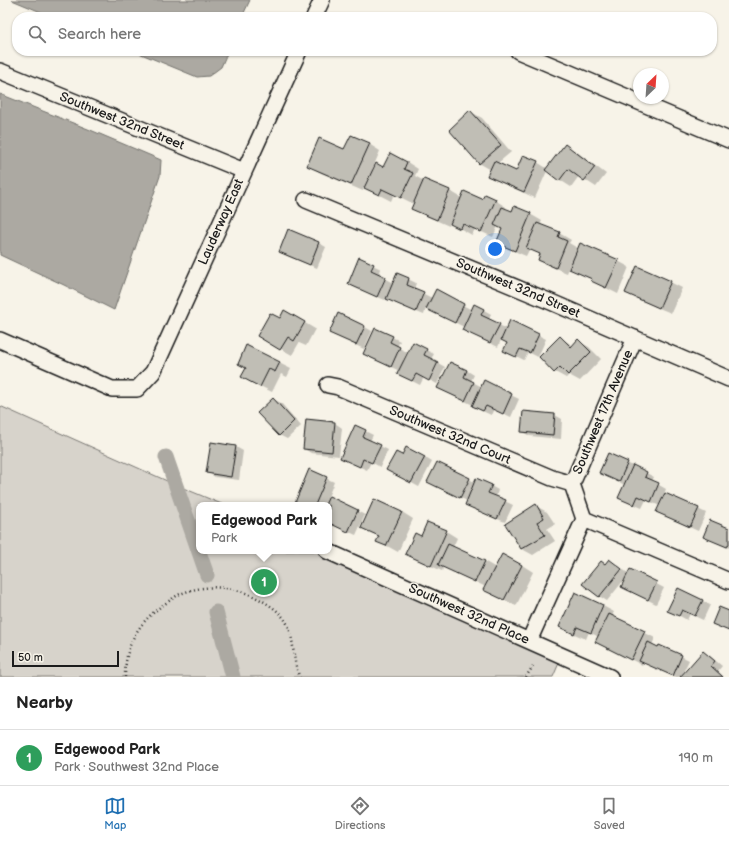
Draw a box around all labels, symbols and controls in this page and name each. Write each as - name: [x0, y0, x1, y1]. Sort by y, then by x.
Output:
- search box: [12, 12, 717, 56]
- icon: search: [26, 23, 48, 45]
- text: Search here: [58, 25, 141, 44]
- north arrow: [633, 68, 669, 104]
- street label: Southwest 32nd Street: [57, 89, 187, 153]
- street label: Lauderway East: [195, 177, 247, 267]
- your location: [485, 239, 505, 259]
- street label: Southwest 32nd Street: [454, 255, 582, 321]
- street label: Southwest 17th Avenue: [570, 347, 637, 477]
- street label: Southwest 32nd Court: [387, 402, 513, 468]
- popup: [196, 502, 332, 554]
- text: Edgewood Park: [211, 511, 317, 530]
- text: Park: [211, 530, 237, 546]
- pin: 1: [251, 567, 277, 597]
- street label: Southwest 32nd Place: [406, 580, 532, 648]
- scale bar: [12, 649, 119, 668]
- text: 50 m: [18, 651, 43, 664]
- text: Nearby: [16, 693, 73, 713]
- text: Edgewood Park: [54, 740, 160, 759]
- text: 1: [26, 750, 32, 766]
- text: 190 m: [679, 750, 713, 766]
- text: Park · Southwest 32nd Place: [54, 759, 219, 775]
- tab: Map: [104, 795, 126, 832]
- tab: Directions: [335, 795, 385, 832]
- tab: Saved: [594, 795, 625, 832]

